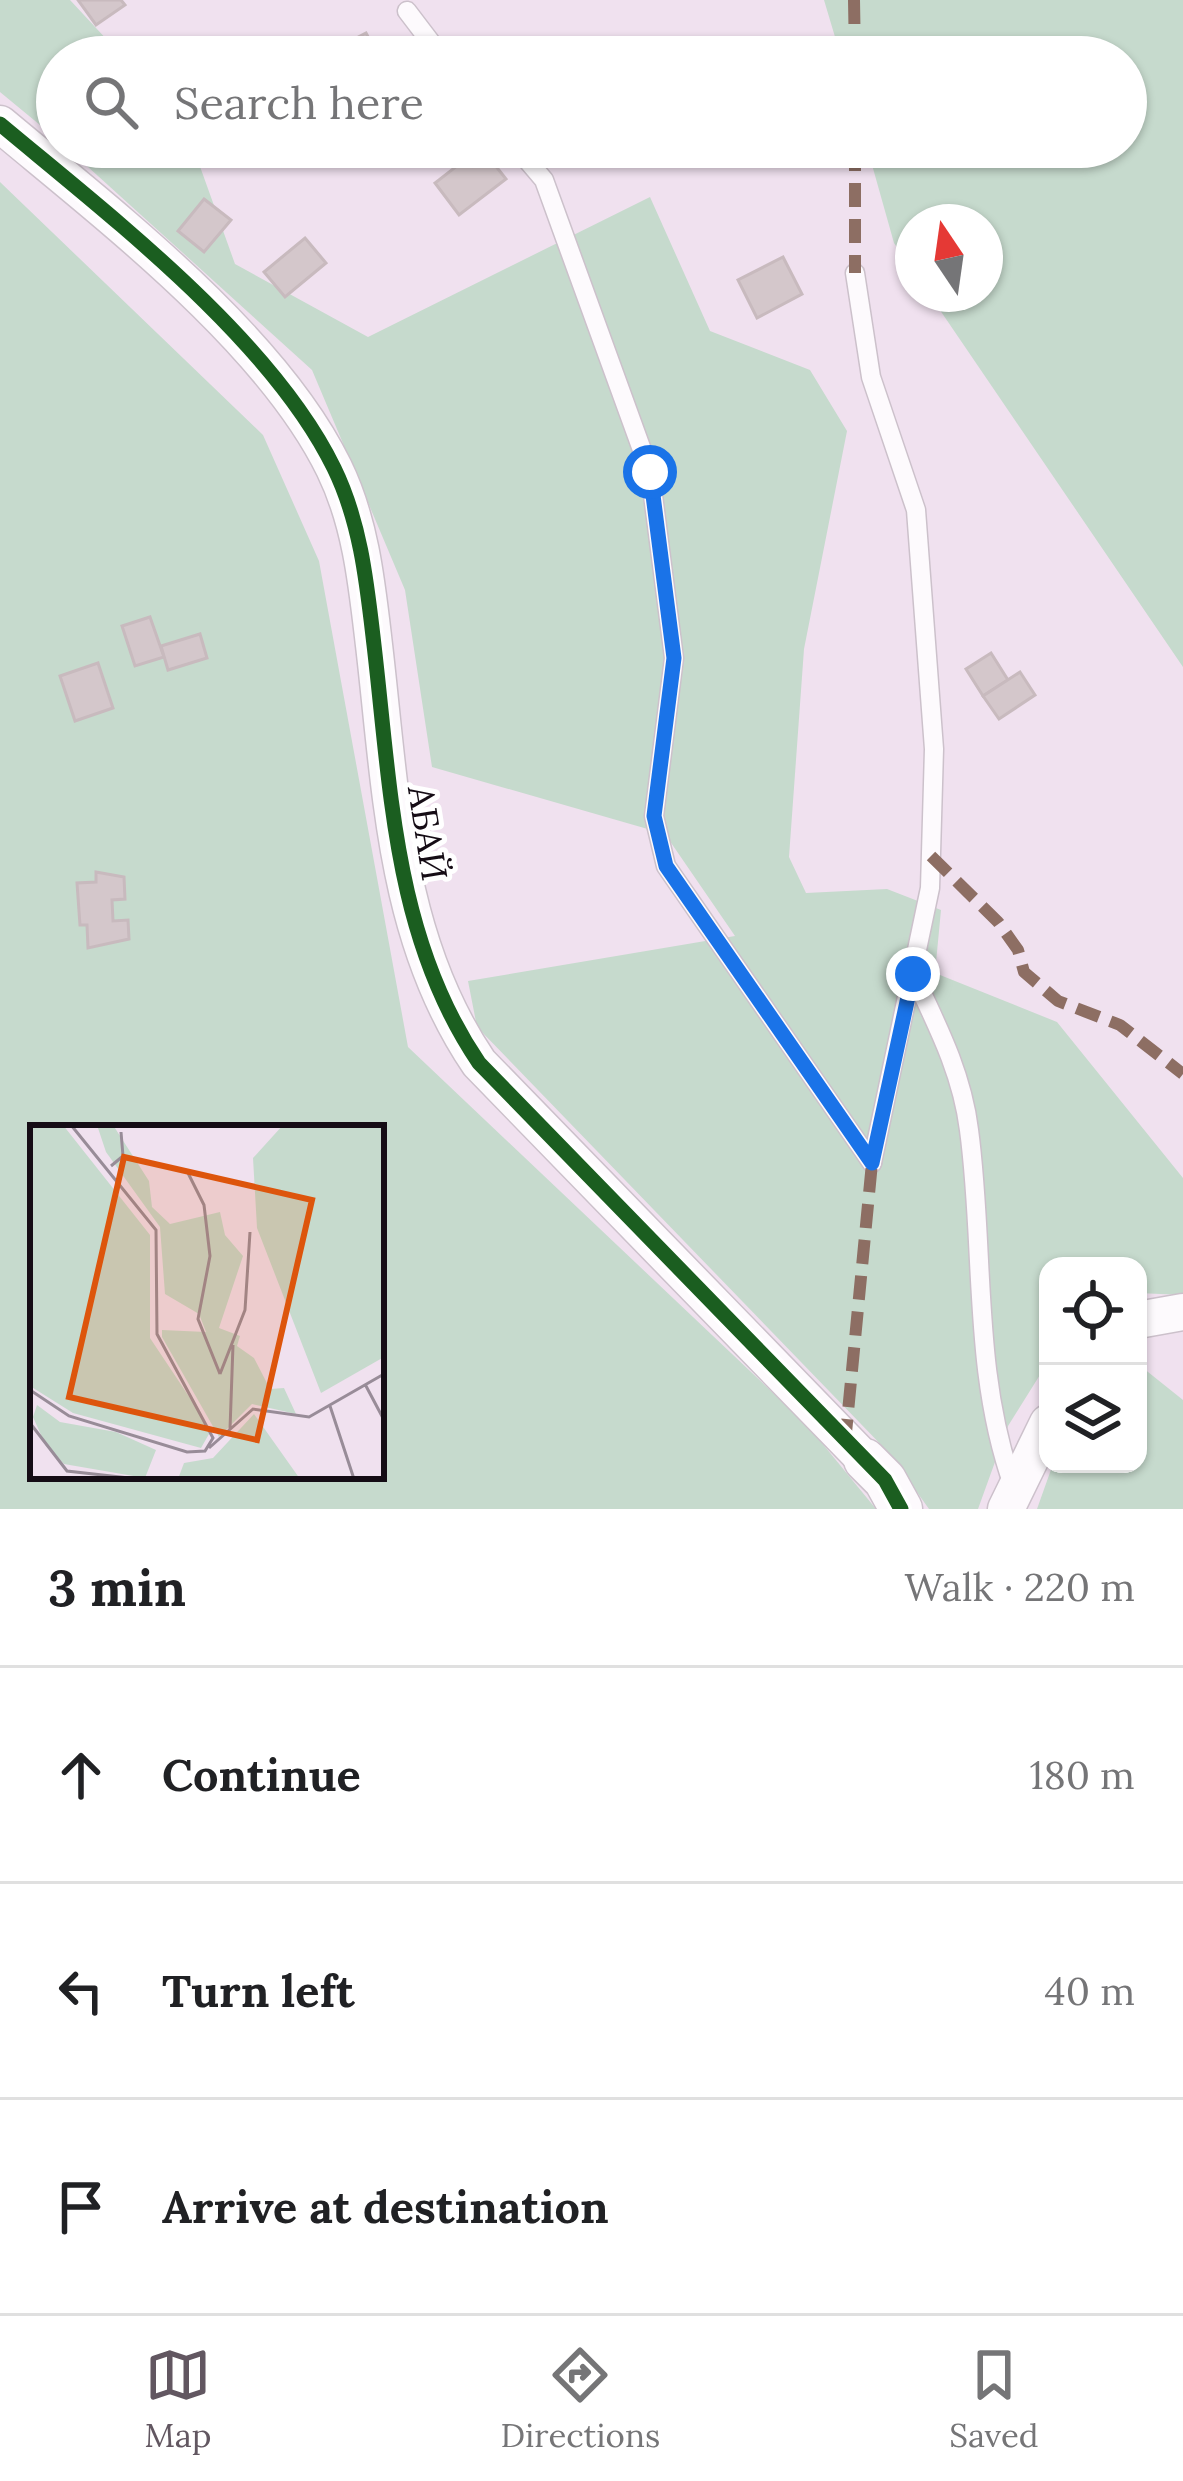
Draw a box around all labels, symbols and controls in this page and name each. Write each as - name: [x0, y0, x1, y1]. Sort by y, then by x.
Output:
- search box: [36, 36, 1147, 168]
- icon: search: [78, 69, 144, 135]
- text: Search here: [174, 74, 424, 131]
- north arrow: [895, 204, 1003, 312]
- route start: [623, 445, 677, 499]
- street label: АБАЙ: [398, 781, 458, 884]
- route end: [886, 947, 940, 1001]
- inset map: [30, 1125, 384, 1479]
- map controls: [1039, 1257, 1147, 1473]
- button: locate: [1039, 1257, 1147, 1365]
- button: layers: [1039, 1365, 1147, 1473]
- text: 3 min: [48, 1555, 186, 1620]
- text: Walk · 220 m: [905, 1562, 1135, 1612]
- icon: ahead: [48, 1742, 114, 1808]
- text: Continue: [162, 1746, 361, 1803]
- text: 180 m: [1030, 1750, 1135, 1800]
- icon: left: [48, 1958, 114, 2024]
- text: Turn left: [162, 1962, 355, 2019]
- text: 40 m: [1045, 1966, 1135, 2016]
- icon: arrive: [48, 2174, 114, 2240]
- text: Arrive at destination: [162, 2178, 609, 2235]
- tab: Map: [144, 2342, 212, 2456]
- tab: Directions: [501, 2342, 660, 2456]
- tab: Saved: [949, 2342, 1038, 2456]

